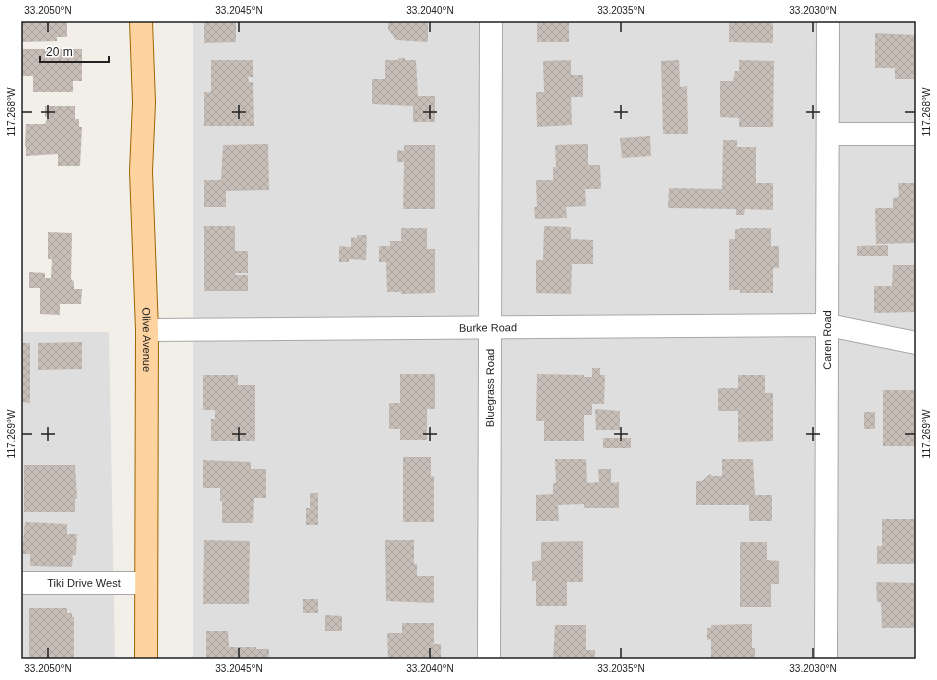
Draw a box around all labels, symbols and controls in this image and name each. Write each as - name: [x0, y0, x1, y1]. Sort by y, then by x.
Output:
- text: 33.2050°N: [24, 5, 72, 16]
- text: 33.2045°N: [215, 5, 263, 16]
- text: 33.2040°N: [406, 5, 454, 16]
- text: 33.2035°N: [597, 5, 645, 16]
- text: 33.2030°N: [789, 5, 837, 16]
- scale bar: [40, 38, 109, 64]
- text: 20 m: [46, 45, 73, 59]
- text: 117.268°W: [6, 87, 17, 136]
- text: 117.268°W: [921, 87, 932, 136]
- street label: Olive Avenue: [140, 307, 153, 372]
- street label: Caren Road: [821, 310, 833, 370]
- street label: Burke Road: [459, 321, 517, 334]
- street label: Bluegrass Road: [484, 349, 496, 427]
- text: 117.269°W: [6, 409, 17, 458]
- text: 117.269°W: [921, 409, 932, 458]
- street label: Tiki Drive West: [47, 577, 121, 589]
- text: 33.2050°N: [24, 663, 72, 674]
- text: 33.2045°N: [215, 663, 263, 674]
- text: 33.2040°N: [406, 663, 454, 674]
- text: 33.2035°N: [597, 663, 645, 674]
- text: 33.2030°N: [789, 663, 837, 674]

